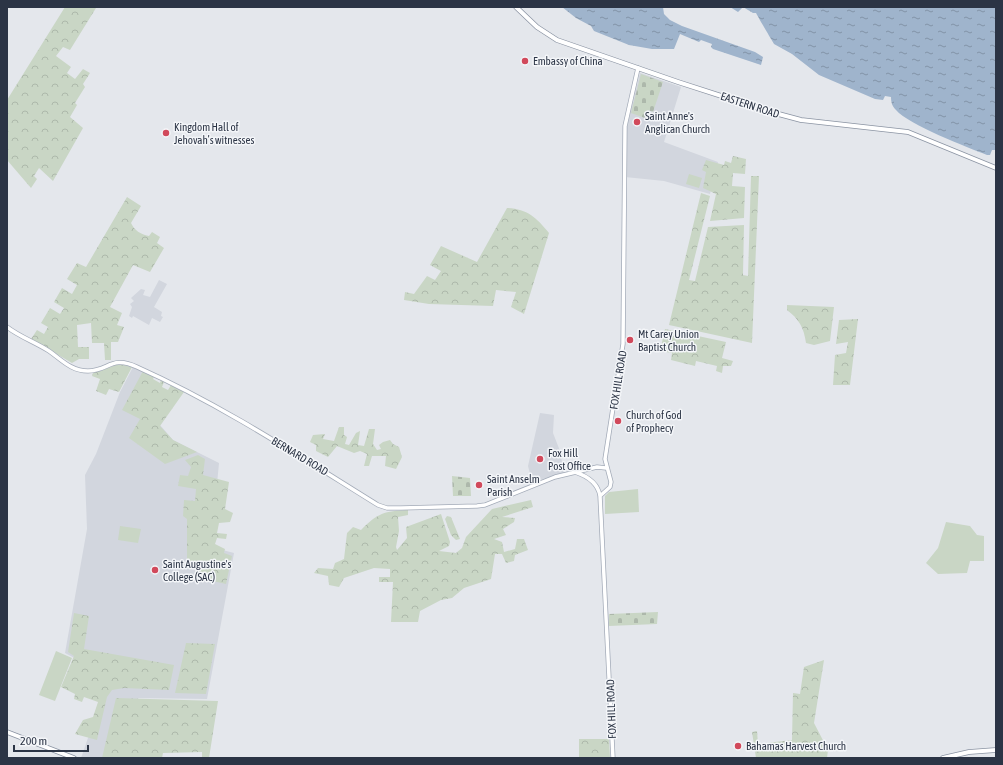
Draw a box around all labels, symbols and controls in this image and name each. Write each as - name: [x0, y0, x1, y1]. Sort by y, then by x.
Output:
- place label: Embassy of China: [533, 55, 603, 67]
- marker: Embassy of China: [520, 56, 530, 66]
- street label: EASTERN ROAD: [719, 90, 781, 120]
- place label: Saint Anne's Anglican Church: [645, 110, 710, 135]
- marker: Saint Anne's Anglican Church: [632, 117, 642, 127]
- place label: Kingdom Hall of Jehovah’s witnesses: [174, 121, 254, 146]
- marker: Kingdom Hall of Jehovah’s witnesses: [161, 128, 171, 138]
- place label: Mt Carey Union Baptist Church: [638, 328, 699, 353]
- marker: Mt Carey Union Baptist Church: [625, 335, 635, 345]
- street label: FOX HILL ROAD: [607, 350, 629, 410]
- place label: Church of God of Prophecy: [626, 409, 682, 434]
- marker: Church of God of Prophecy: [613, 416, 623, 426]
- street label: BERNARD ROAD: [270, 434, 330, 478]
- place label: Fox Hill Post Office: [548, 447, 591, 472]
- marker: Fox Hill Post Office: [535, 454, 545, 464]
- place label: Saint Anselm Parish: [487, 473, 540, 498]
- marker: Saint Anselm Parish: [474, 480, 484, 490]
- place label: Saint Augustine's College (SAC): [163, 558, 231, 583]
- marker: Saint Augustine's College (SAC): [150, 565, 160, 575]
- street label: FOX HILL ROAD: [604, 679, 618, 739]
- scale bar: [14, 727, 88, 753]
- text: 200 m: [20, 734, 47, 748]
- place label: Bahamas Harvest Church: [746, 740, 846, 752]
- marker: Bahamas Harvest Church: [733, 741, 743, 751]

